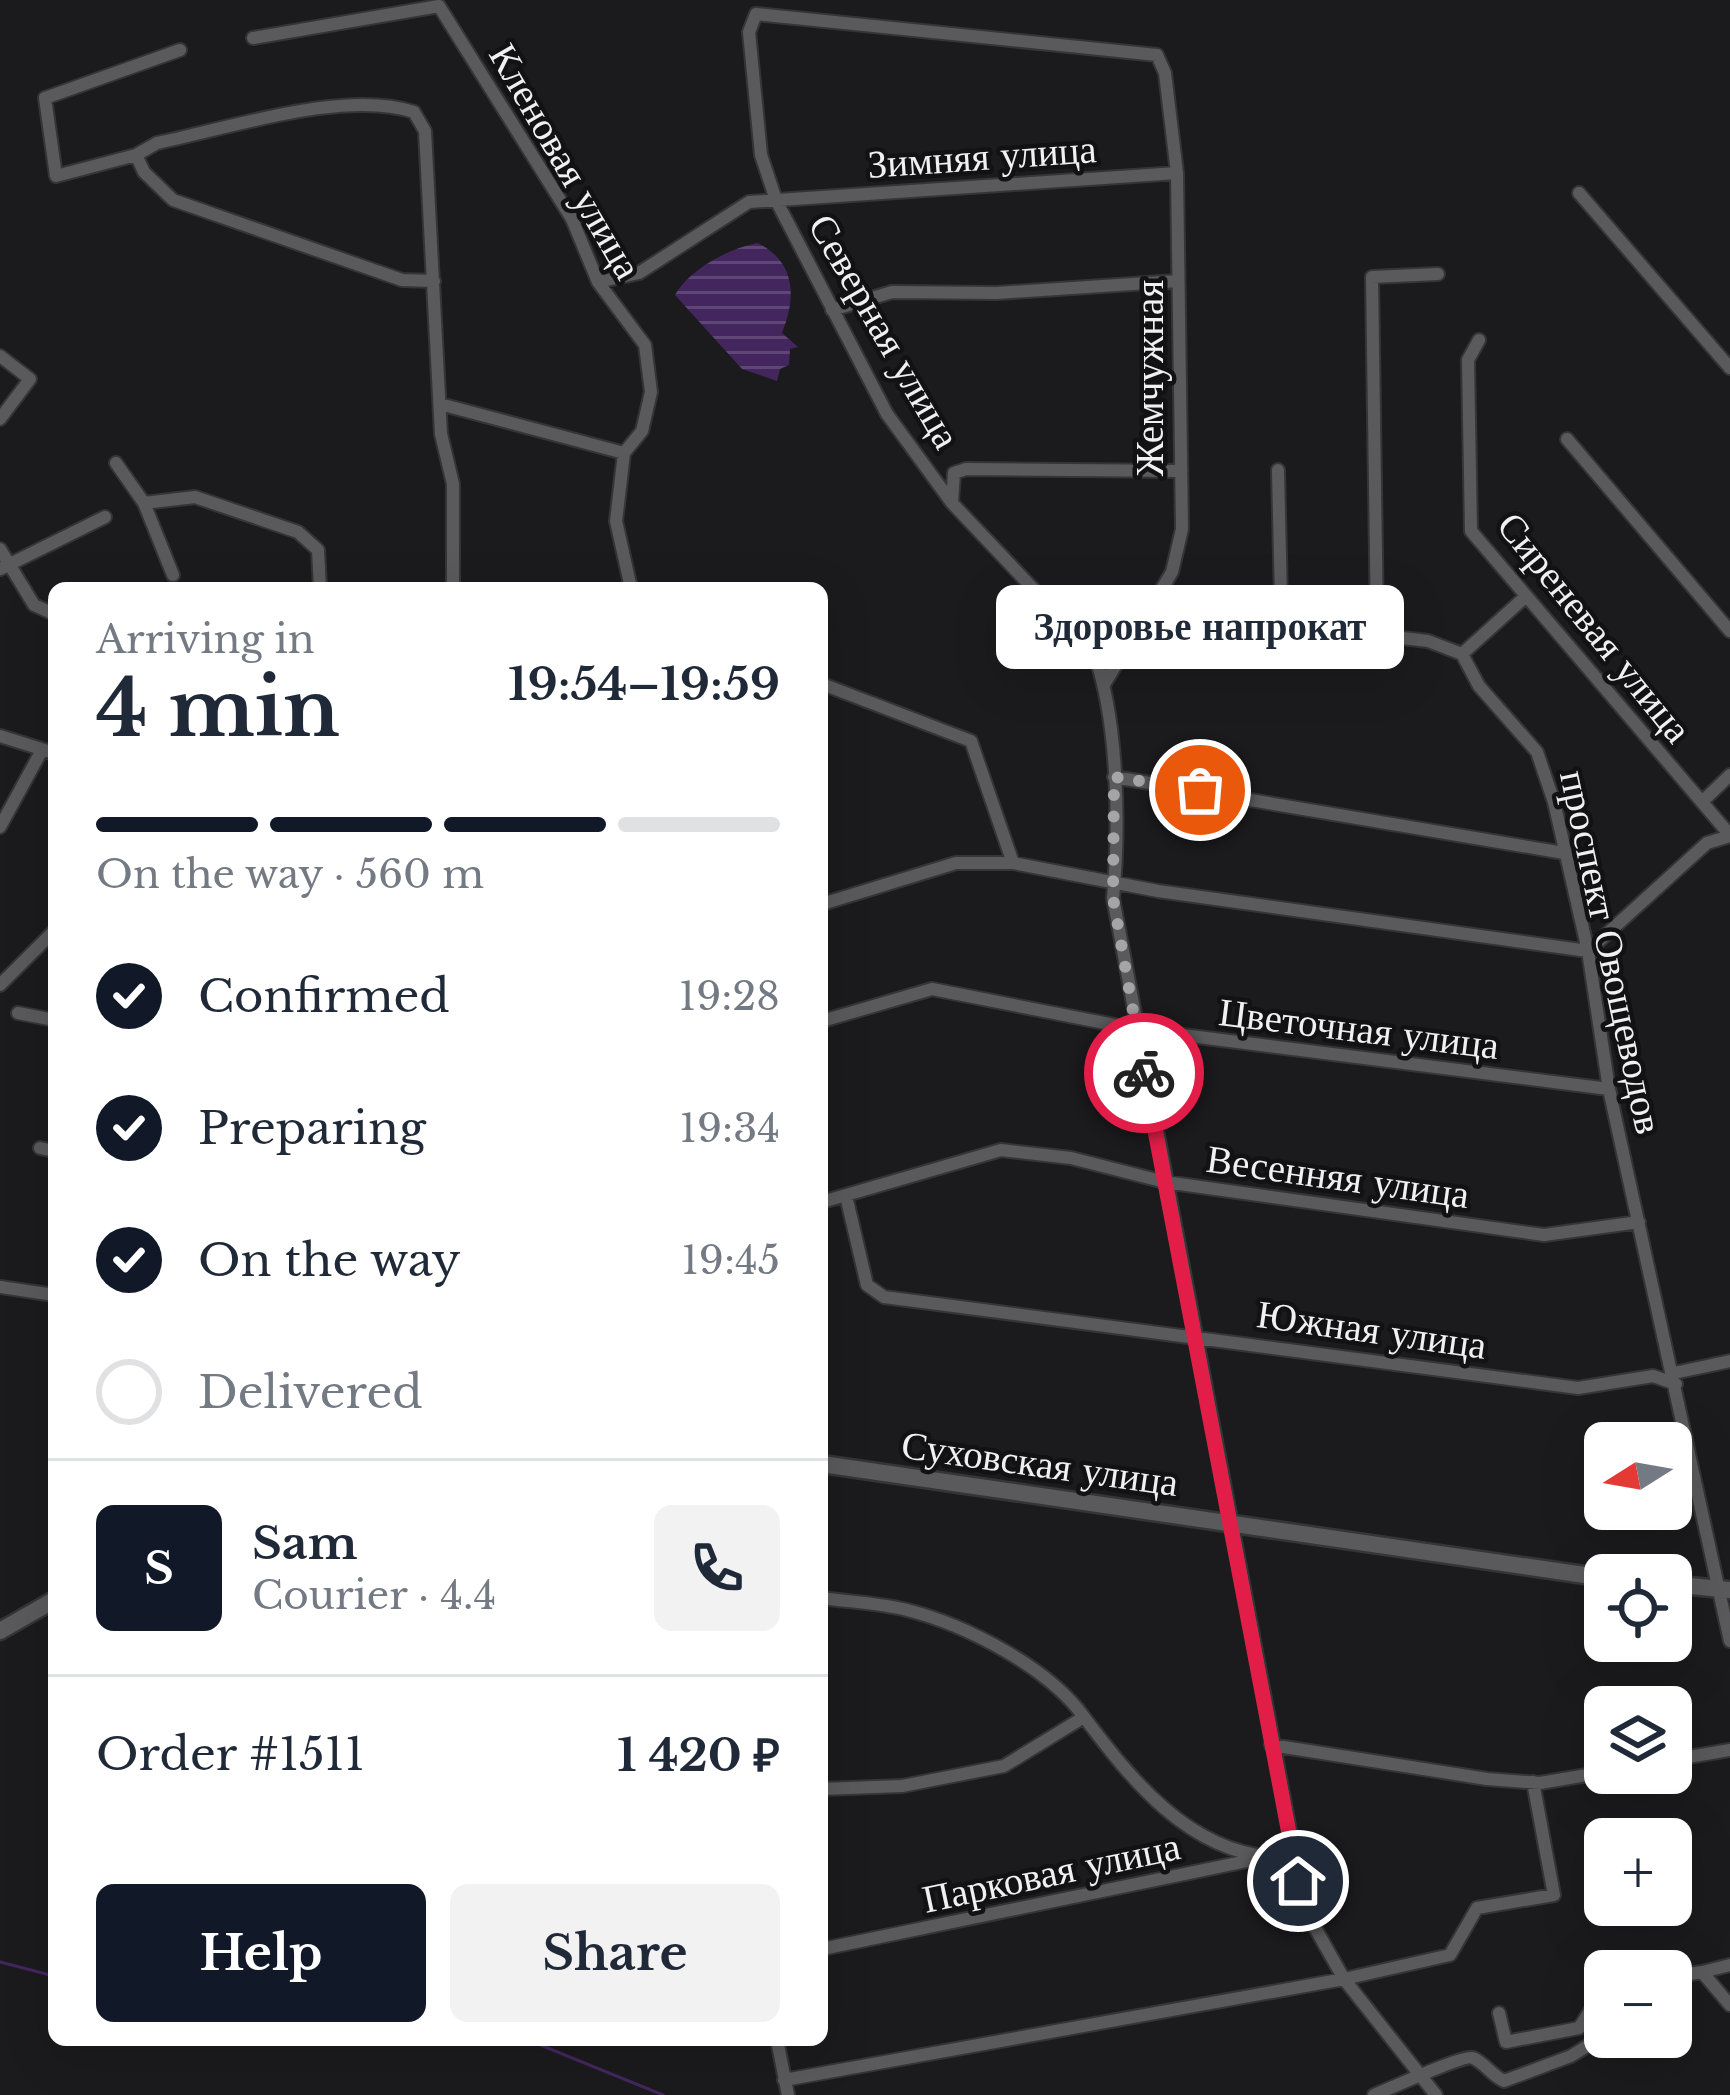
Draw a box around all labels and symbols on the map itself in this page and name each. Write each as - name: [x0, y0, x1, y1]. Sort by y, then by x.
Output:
- street label: Кленовая улица: [478, 35, 653, 288]
- street label: Зимняя улица: [866, 124, 1098, 189]
- street label: Северная улица: [798, 205, 971, 457]
- street label: Жемчужная: [1125, 280, 1174, 476]
- street label: Сиреневая улица: [1487, 502, 1703, 753]
- callout: Здоровье напрокат: [996, 586, 1404, 670]
- pin: [1149, 739, 1251, 841]
- street label: проспект Овощеводов: [1549, 766, 1674, 1138]
- street label: Цветочная улица: [1216, 987, 1502, 1070]
- courier: [1084, 1013, 1204, 1133]
- street label: Весенняя улица: [1204, 1134, 1472, 1219]
- street label: Южная улица: [1254, 1289, 1490, 1370]
- street label: Суховская улица: [899, 1420, 1181, 1507]
- north arrow: [1584, 1422, 1692, 1530]
- street label: Парковая улица: [918, 1821, 1184, 1924]
- pin: [1247, 1830, 1349, 1932]

